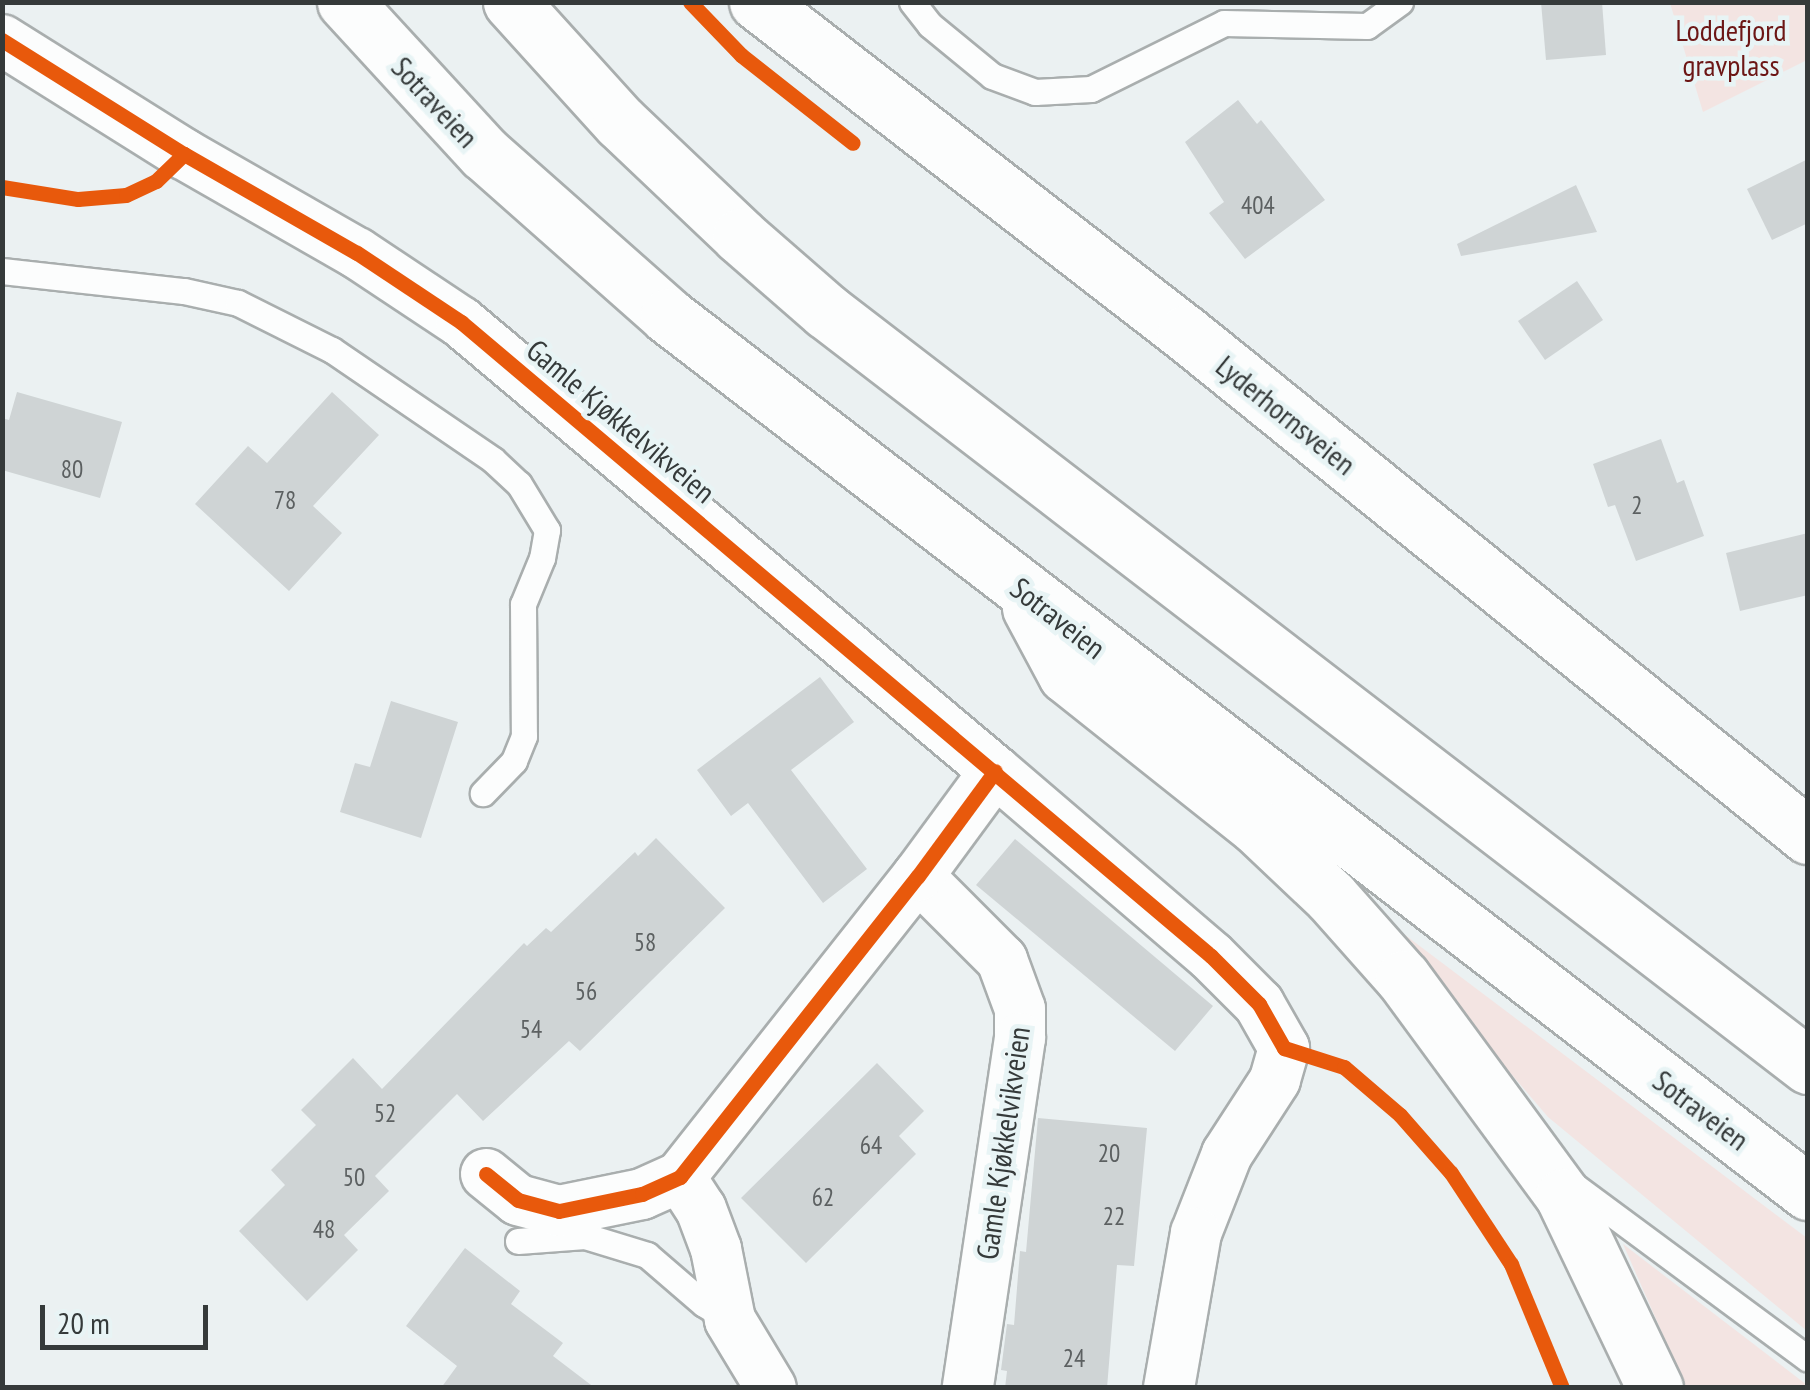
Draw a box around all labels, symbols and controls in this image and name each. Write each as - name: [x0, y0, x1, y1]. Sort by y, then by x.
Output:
- park label: Loddefjord gravplass: [1676, 12, 1786, 82]
- street label: Sotraveien: [384, 49, 486, 155]
- house number: 404: [1241, 190, 1275, 220]
- street label: Gamle Kjøkkelvikveien: [520, 332, 722, 510]
- street label: Lyderhornsveien: [1209, 348, 1363, 482]
- house number: 80: [61, 454, 83, 484]
- house number: 78: [274, 485, 296, 515]
- house number: 2: [1631, 490, 1643, 520]
- street label: Sotraveien: [1003, 570, 1113, 666]
- house number: 58: [634, 927, 656, 957]
- house number: 56: [575, 976, 597, 1006]
- house number: 54: [520, 1014, 542, 1044]
- street label: Gamle Kjøkkelvikveien: [969, 1024, 1037, 1262]
- street label: Sotraveien: [1646, 1062, 1756, 1158]
- house number: 52: [374, 1098, 396, 1128]
- house number: 64: [860, 1130, 882, 1160]
- house number: 20: [1098, 1138, 1120, 1168]
- house number: 50: [343, 1162, 365, 1192]
- house number: 62: [812, 1182, 834, 1212]
- house number: 22: [1103, 1201, 1125, 1231]
- house number: 48: [313, 1214, 335, 1244]
- scale bar: [45, 1285, 212, 1347]
- text: 20 m: [57, 1303, 110, 1342]
- house number: 24: [1063, 1343, 1085, 1373]

